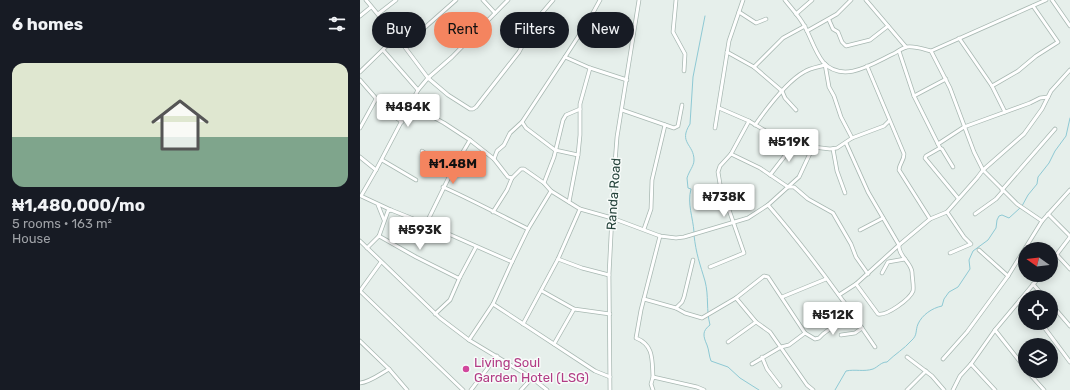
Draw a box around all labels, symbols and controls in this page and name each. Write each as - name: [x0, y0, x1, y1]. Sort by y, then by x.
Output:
- chip: Buy: [372, 12, 426, 48]
- chip: Rent: [434, 12, 492, 48]
- chip: Filters: [500, 12, 569, 48]
- chip: New: [577, 12, 634, 48]
- icon: filters: [326, 13, 348, 35]
- text: 6 homes: [12, 14, 83, 34]
- icon: home: [144, 89, 216, 161]
- pin: ₦484K: [380, 94, 436, 128]
- text: ₦484K: [386, 99, 430, 114]
- pin: ₦519K: [761, 129, 817, 163]
- text: ₦519K: [768, 134, 810, 149]
- pin: ₦1.48M: [420, 151, 486, 185]
- text: ₦1.48M: [429, 156, 477, 171]
- street label: Randa Road: [603, 157, 624, 231]
- pin: ₦738K: [696, 184, 752, 218]
- text: ₦738K: [703, 189, 745, 204]
- text: ₦1,480,000/mo: [12, 195, 145, 215]
- text: 5 rooms · 163 m²: [12, 216, 112, 231]
- pin: ₦593K: [392, 217, 448, 251]
- text: ₦593K: [398, 222, 442, 237]
- text: House: [12, 231, 50, 246]
- north arrow: [1018, 242, 1058, 282]
- map controls: [1018, 242, 1058, 378]
- button: locate: [1018, 290, 1058, 330]
- pin: ₦512K: [805, 302, 861, 336]
- text: ₦512K: [812, 307, 854, 322]
- button: layers: [1018, 338, 1058, 378]
- place label: Living Soul Garden Hotel (LSG): [474, 355, 589, 385]
- marker: Living Soul Garden Hotel (LSG): [461, 364, 471, 374]

